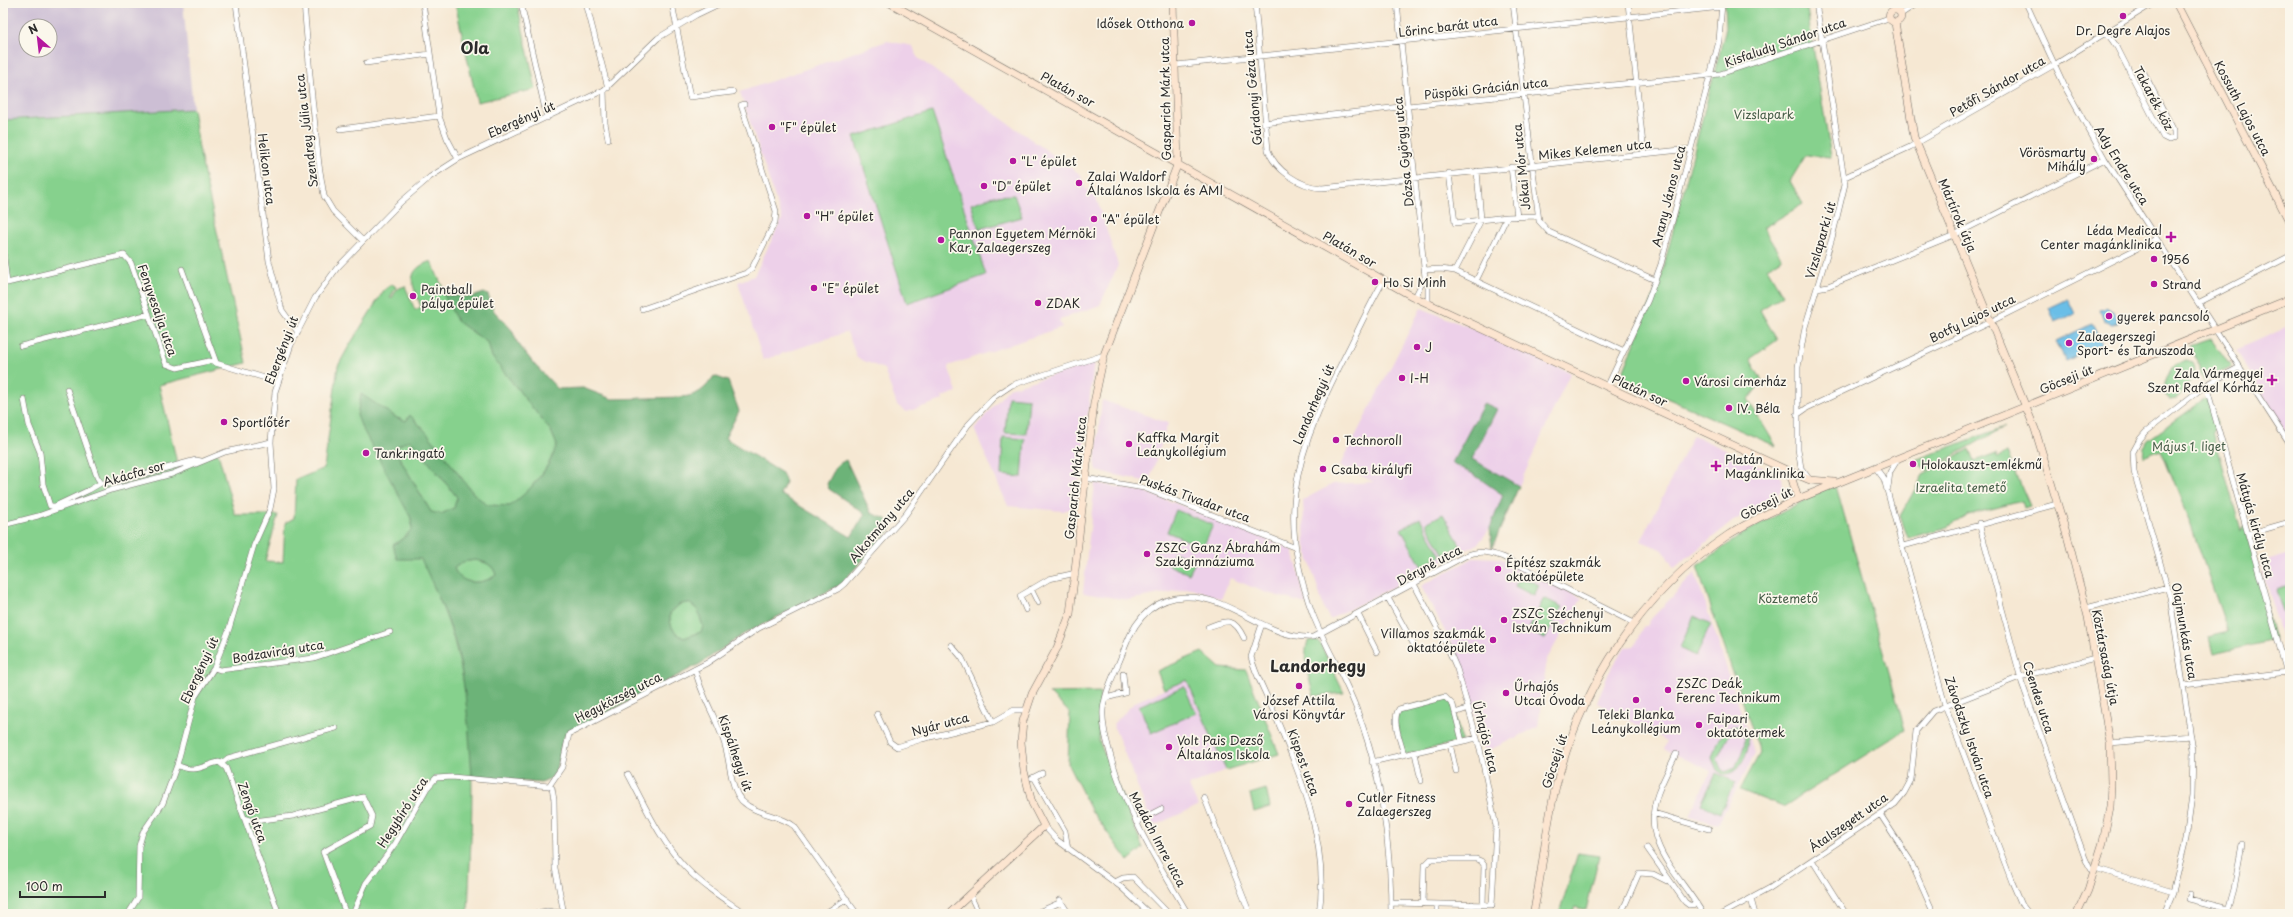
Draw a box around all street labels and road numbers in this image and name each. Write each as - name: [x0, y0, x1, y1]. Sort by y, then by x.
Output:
- street label: Lőrinc barát utca: [1397, 11, 1499, 41]
- street label: Kisfaludy Sándor utca: [1722, 13, 1849, 71]
- street label: Gárdonyi Géza utca: [1238, 29, 1266, 146]
- street label: Gasparich Márk utca: [1155, 37, 1175, 161]
- street label: Petőfi Sándor utca: [1946, 51, 2049, 121]
- street label: Kossuth Lajos utca: [2210, 57, 2276, 159]
- street label: Takarék köz: [2129, 63, 2179, 134]
- street label: Platán sor: [1038, 67, 1099, 111]
- street label: Szendrey Júlia utca: [290, 73, 322, 189]
- street label: Püspöki Grácián utca: [1423, 73, 1549, 103]
- street label: Ebergényi út: [484, 96, 558, 142]
- street label: Dózsa György utca: [1388, 96, 1418, 208]
- street label: Jókai Mór utca: [1507, 122, 1534, 211]
- street label: Ady Endre utca: [2090, 122, 2154, 208]
- street label: Helikon utca: [254, 132, 280, 206]
- street label: Mikes Kelemen utca: [1537, 134, 1653, 164]
- street label: Arany János utca: [1647, 143, 1690, 249]
- street label: Mártírok útja: [1934, 175, 1982, 255]
- street label: Vizslaparki út: [1800, 199, 1840, 281]
- street label: Platán sor: [1320, 226, 1381, 272]
- street label: Fenyvesalja utca: [134, 262, 182, 359]
- street label: Botfy Lajos utca: [1926, 289, 2018, 347]
- street label: Ebergényi út: [260, 313, 302, 387]
- street label: Göcseji út: [2036, 360, 2096, 398]
- street label: Landorhegyi út: [1288, 361, 1338, 447]
- street label: Platán sor: [1609, 369, 1671, 411]
- street label: Gasparich Márk utca: [1060, 415, 1090, 540]
- street label: Akácfa sor: [101, 455, 168, 490]
- street label: Puskás Tivadar utca: [1137, 470, 1253, 527]
- street label: Mátyás király utca: [2232, 470, 2280, 580]
- street label: Göcseji út: [1737, 482, 1796, 524]
- street label: Alkotmány utca: [844, 483, 918, 566]
- street label: Déryné utca: [1393, 540, 1465, 590]
- street label: Olajmunkás utca: [2168, 581, 2202, 681]
- street label: Köztársaság útja: [2088, 608, 2124, 707]
- street label: Ebergényi út: [176, 633, 222, 706]
- street label: Bodzavirág utca: [231, 635, 325, 667]
- street label: Csendes utca: [2019, 659, 2059, 736]
- street label: Hegyközség utca: [572, 667, 665, 727]
- street label: Závodszky István utca: [1941, 674, 1999, 801]
- street label: Űrhajós utca: [1468, 699, 1504, 776]
- street label: Nyár utca: [909, 708, 971, 740]
- street label: Kispálhegyi út: [714, 712, 758, 794]
- street label: Kispest utca: [1284, 726, 1325, 798]
- street label: Göcseji út: [1537, 731, 1571, 791]
- street label: Hegybíró utca: [372, 773, 432, 851]
- street label: Zengő utca: [234, 779, 272, 845]
- street label: Madách Imre utca: [1125, 788, 1191, 890]
- street label: Átalszegett utca: [1805, 788, 1891, 856]

